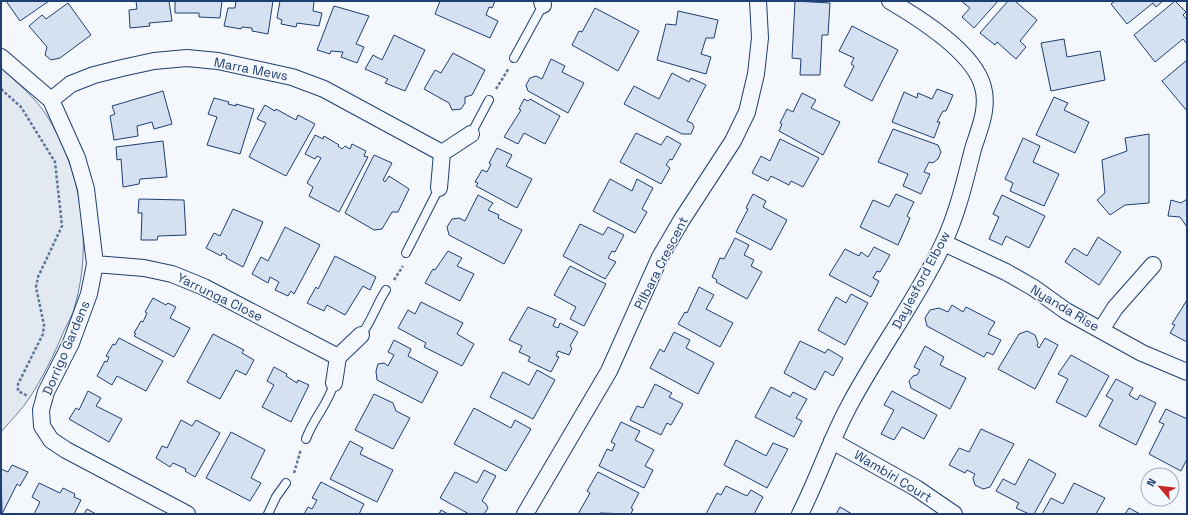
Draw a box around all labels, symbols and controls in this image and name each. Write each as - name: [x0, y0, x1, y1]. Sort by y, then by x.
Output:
- street label: Marra Mews: [212, 53, 290, 85]
- street label: Pilbara Crescent: [630, 214, 692, 312]
- street label: Daylesford Elbow: [888, 228, 954, 332]
- street label: Yarrunga Close: [174, 269, 266, 325]
- street label: Nyanda Rise: [1028, 281, 1102, 335]
- street label: Dorrigo Gardens: [38, 298, 94, 398]
- street label: Wambiri Court: [851, 446, 935, 506]
- north arrow: [1140, 467, 1180, 507]
- text: N: [1143, 476, 1159, 489]

